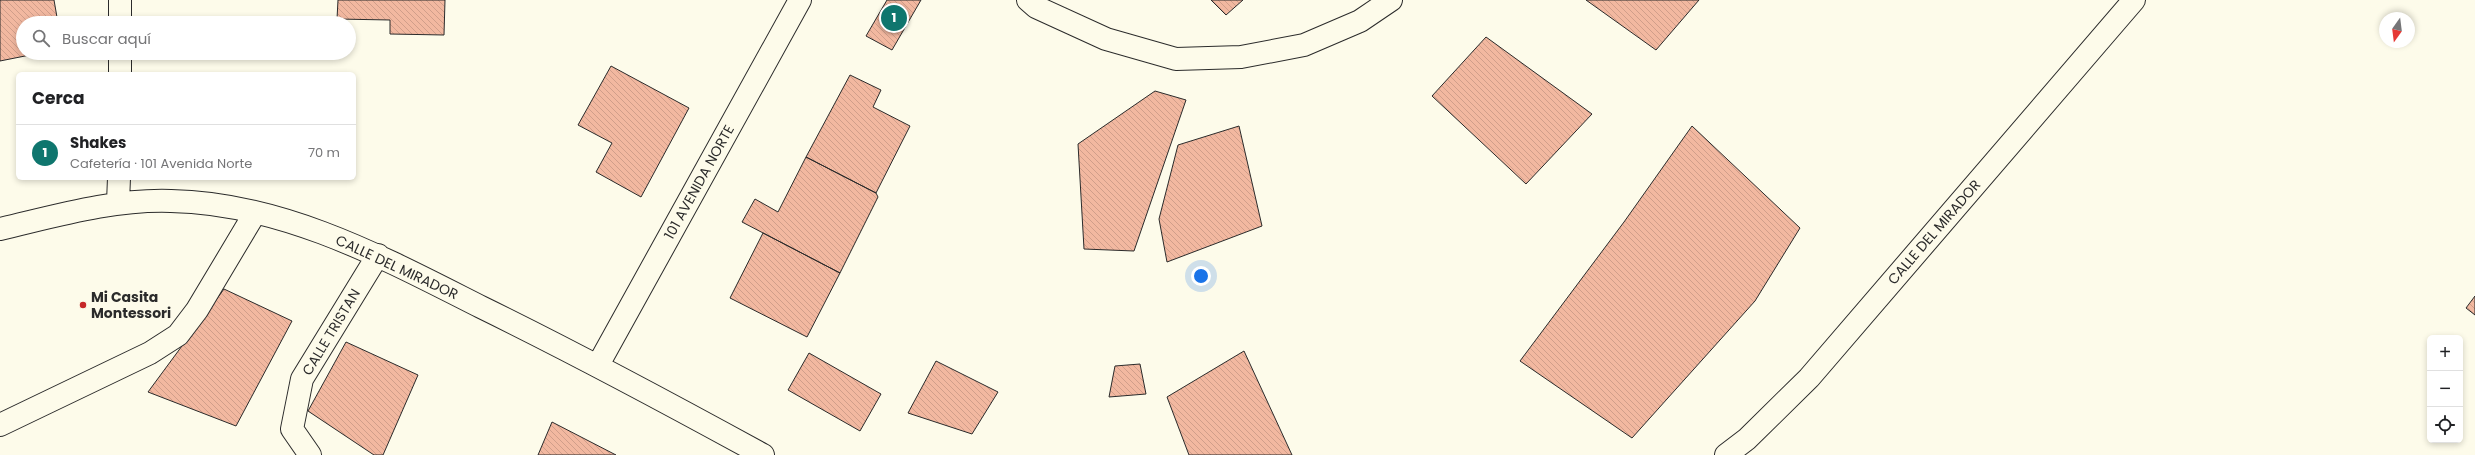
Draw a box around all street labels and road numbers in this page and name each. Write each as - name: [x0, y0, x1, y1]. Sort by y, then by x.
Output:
- street label: 101 AVENIDA NORTE: [659, 121, 739, 243]
- street label: CALLE DEL MIRADOR: [1883, 175, 1985, 289]
- street label: CALLE DEL MIRADOR: [333, 230, 461, 304]
- street label: CALLE TRISTAN: [297, 285, 365, 379]

